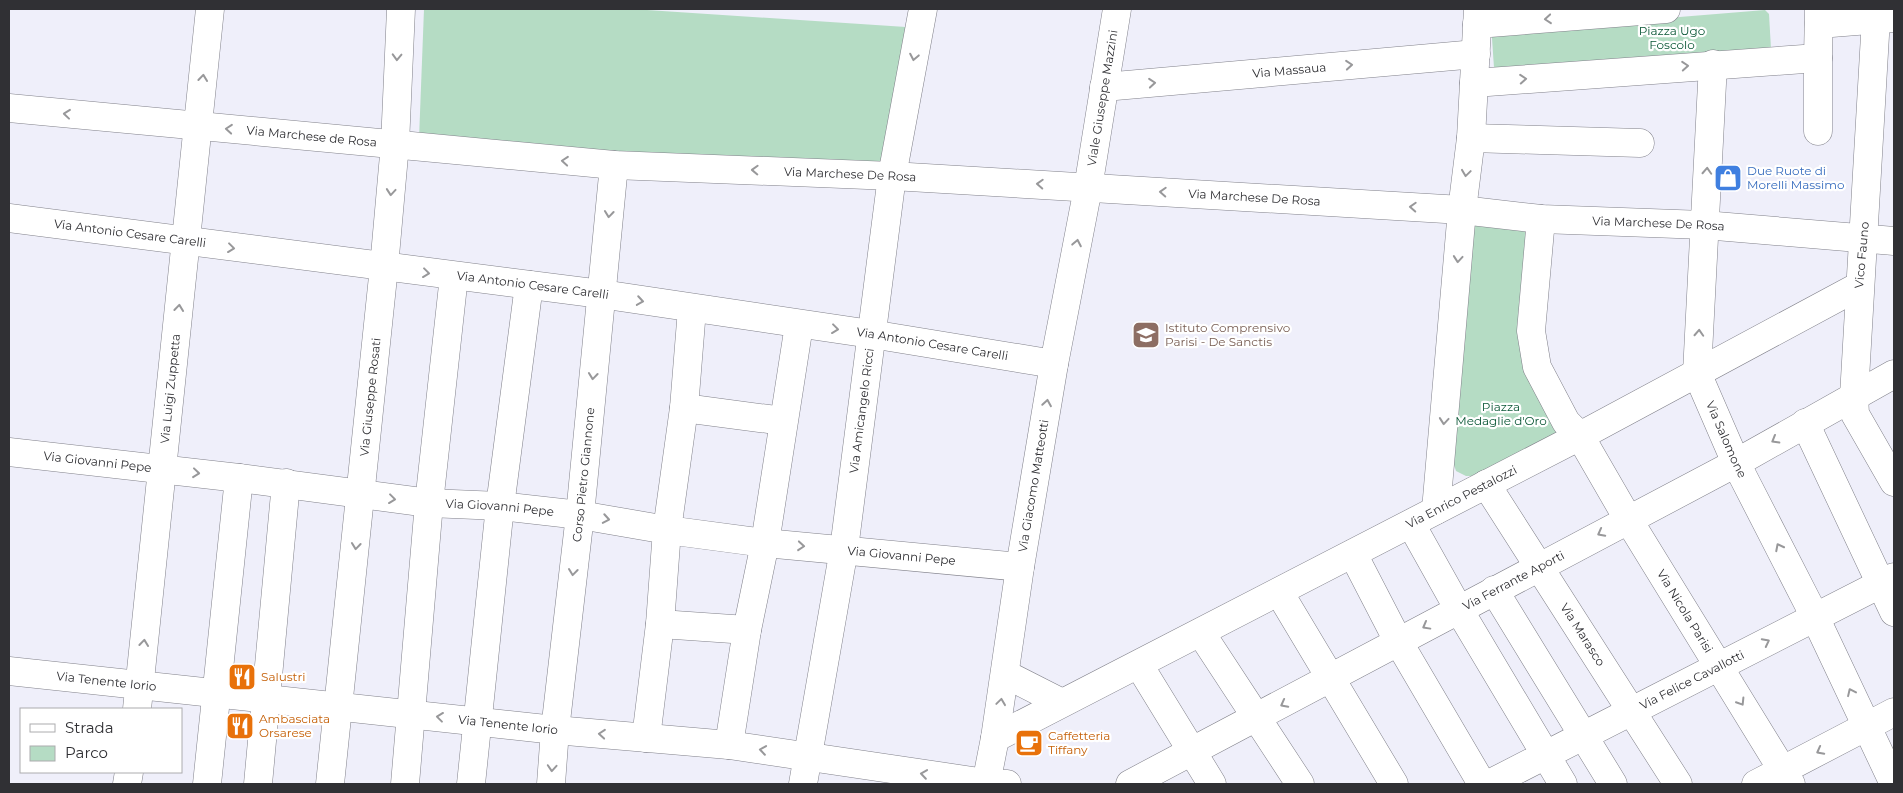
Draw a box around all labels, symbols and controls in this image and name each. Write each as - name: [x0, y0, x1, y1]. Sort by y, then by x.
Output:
- one-way arrow: [1544, 13, 1552, 24]
- park label: Piazza Ugo Foscolo: [1639, 23, 1705, 52]
- street label: Viale Giuseppe Mazzini: [1084, 29, 1121, 167]
- one-way arrow: [909, 52, 920, 61]
- one-way arrow: [392, 54, 403, 62]
- street label: Via Massaua: [1252, 59, 1327, 81]
- one-way arrow: [1345, 60, 1353, 71]
- one-way arrow: [1681, 61, 1689, 72]
- one-way arrow: [198, 74, 209, 82]
- one-way arrow: [1519, 74, 1527, 85]
- one-way arrow: [1148, 77, 1156, 88]
- one-way arrow: [63, 109, 71, 120]
- street label: Via Marchese de Rosa: [246, 122, 378, 150]
- one-way arrow: [225, 124, 233, 135]
- one-way arrow: [561, 156, 569, 167]
- shop icon: Due Ruote di Morelli Massimo: [1713, 163, 1743, 193]
- place label: Due Ruote di Morelli Massimo: [1747, 163, 1844, 192]
- street label: Via Marchese De Rosa: [784, 164, 917, 184]
- one-way arrow: [751, 165, 759, 176]
- one-way arrow: [1701, 166, 1712, 174]
- one-way arrow: [1461, 169, 1472, 177]
- one-way arrow: [1035, 179, 1043, 190]
- street label: Via Marchese De Rosa: [1188, 186, 1321, 209]
- one-way arrow: [1159, 187, 1167, 198]
- one-way arrow: [385, 189, 396, 197]
- one-way arrow: [1409, 202, 1417, 213]
- one-way arrow: [604, 210, 615, 218]
- street label: Via Marchese De Rosa: [1592, 213, 1725, 234]
- street label: Via Antonio Cesare Carelli: [53, 216, 207, 250]
- street label: Vico Fauno: [1851, 221, 1872, 289]
- one-way arrow: [1072, 239, 1082, 248]
- one-way arrow: [227, 242, 235, 253]
- one-way arrow: [1452, 255, 1463, 263]
- one-way arrow: [422, 267, 431, 277]
- street label: Via Antonio Cesare Carelli: [456, 268, 610, 302]
- one-way arrow: [635, 295, 644, 305]
- one-way arrow: [173, 303, 184, 311]
- school or university icon: Istituto Comprensivo Parisi - De Sanctis: [1131, 320, 1161, 350]
- place label: Istituto Comprensivo Parisi - De Sanctis: [1165, 320, 1290, 349]
- one-way arrow: [831, 324, 839, 334]
- street label: Via Antonio Cesare Carelli: [856, 324, 1009, 363]
- one-way arrow: [1693, 329, 1704, 337]
- street label: Via Luigi Zuppetta: [157, 333, 183, 444]
- street label: Via Giuseppe Rosati: [356, 337, 384, 457]
- street label: Via Amicangelo Ricci: [846, 347, 877, 474]
- one-way arrow: [588, 372, 599, 380]
- one-way arrow: [1042, 399, 1052, 407]
- park label: Piazza Medaglie d'Oro: [1455, 399, 1547, 428]
- street label: Via Salomone: [1703, 399, 1750, 480]
- street label: Corso Pietro Giannone: [569, 407, 597, 543]
- one-way arrow: [1438, 417, 1449, 425]
- street label: Via Giacomo Matteotti: [1015, 418, 1052, 553]
- one-way arrow: [1772, 434, 1781, 444]
- street label: Via Giovanni Pepe: [43, 448, 152, 475]
- street label: Via Enrico Pestalozzi: [1403, 462, 1519, 532]
- one-way arrow: [193, 467, 201, 478]
- one-way arrow: [388, 493, 396, 504]
- street label: Via Giovanni Pepe: [445, 496, 555, 519]
- one-way arrow: [601, 514, 610, 524]
- one-way arrow: [1597, 527, 1606, 537]
- one-way arrow: [798, 540, 806, 551]
- one-way arrow: [351, 542, 362, 550]
- street label: Via Giovanni Pepe: [847, 543, 956, 568]
- one-way arrow: [1775, 543, 1785, 552]
- street label: Via Ferrante Aporti: [1460, 547, 1567, 613]
- street label: Via Nicola Parisi: [1654, 567, 1716, 655]
- one-way arrow: [568, 568, 579, 576]
- street label: Via Marasco: [1557, 600, 1609, 669]
- one-way arrow: [1423, 619, 1432, 629]
- one-way arrow: [1761, 638, 1770, 648]
- one-way arrow: [138, 639, 149, 647]
- street label: Via Felice Cavallotti: [1637, 647, 1747, 713]
- restaurant icon: Salustri: [227, 662, 257, 692]
- street label: Via Tenente Iorio: [56, 668, 157, 694]
- place label: Salustri: [261, 669, 305, 684]
- one-way arrow: [1847, 689, 1857, 698]
- one-way arrow: [995, 697, 1005, 706]
- one-way arrow: [1280, 697, 1289, 707]
- one-way arrow: [1734, 697, 1744, 706]
- legend: [20, 708, 182, 773]
- restaurant icon: Ambasciata Orsarese: [225, 711, 255, 741]
- place label: Ambasciata Orsarese: [259, 711, 330, 740]
- one-way arrow: [436, 712, 444, 723]
- street label: Via Tenente Iorio: [457, 712, 559, 737]
- text: Strada: [65, 718, 114, 737]
- cafe icon: Caffetteria Tiffany: [1014, 728, 1044, 758]
- place label: Caffetteria Tiffany: [1048, 728, 1110, 757]
- one-way arrow: [597, 729, 605, 740]
- text: Parco: [65, 743, 108, 762]
- one-way arrow: [759, 745, 767, 756]
- one-way arrow: [1816, 745, 1825, 755]
- one-way arrow: [547, 765, 558, 773]
- one-way arrow: [920, 769, 928, 780]

